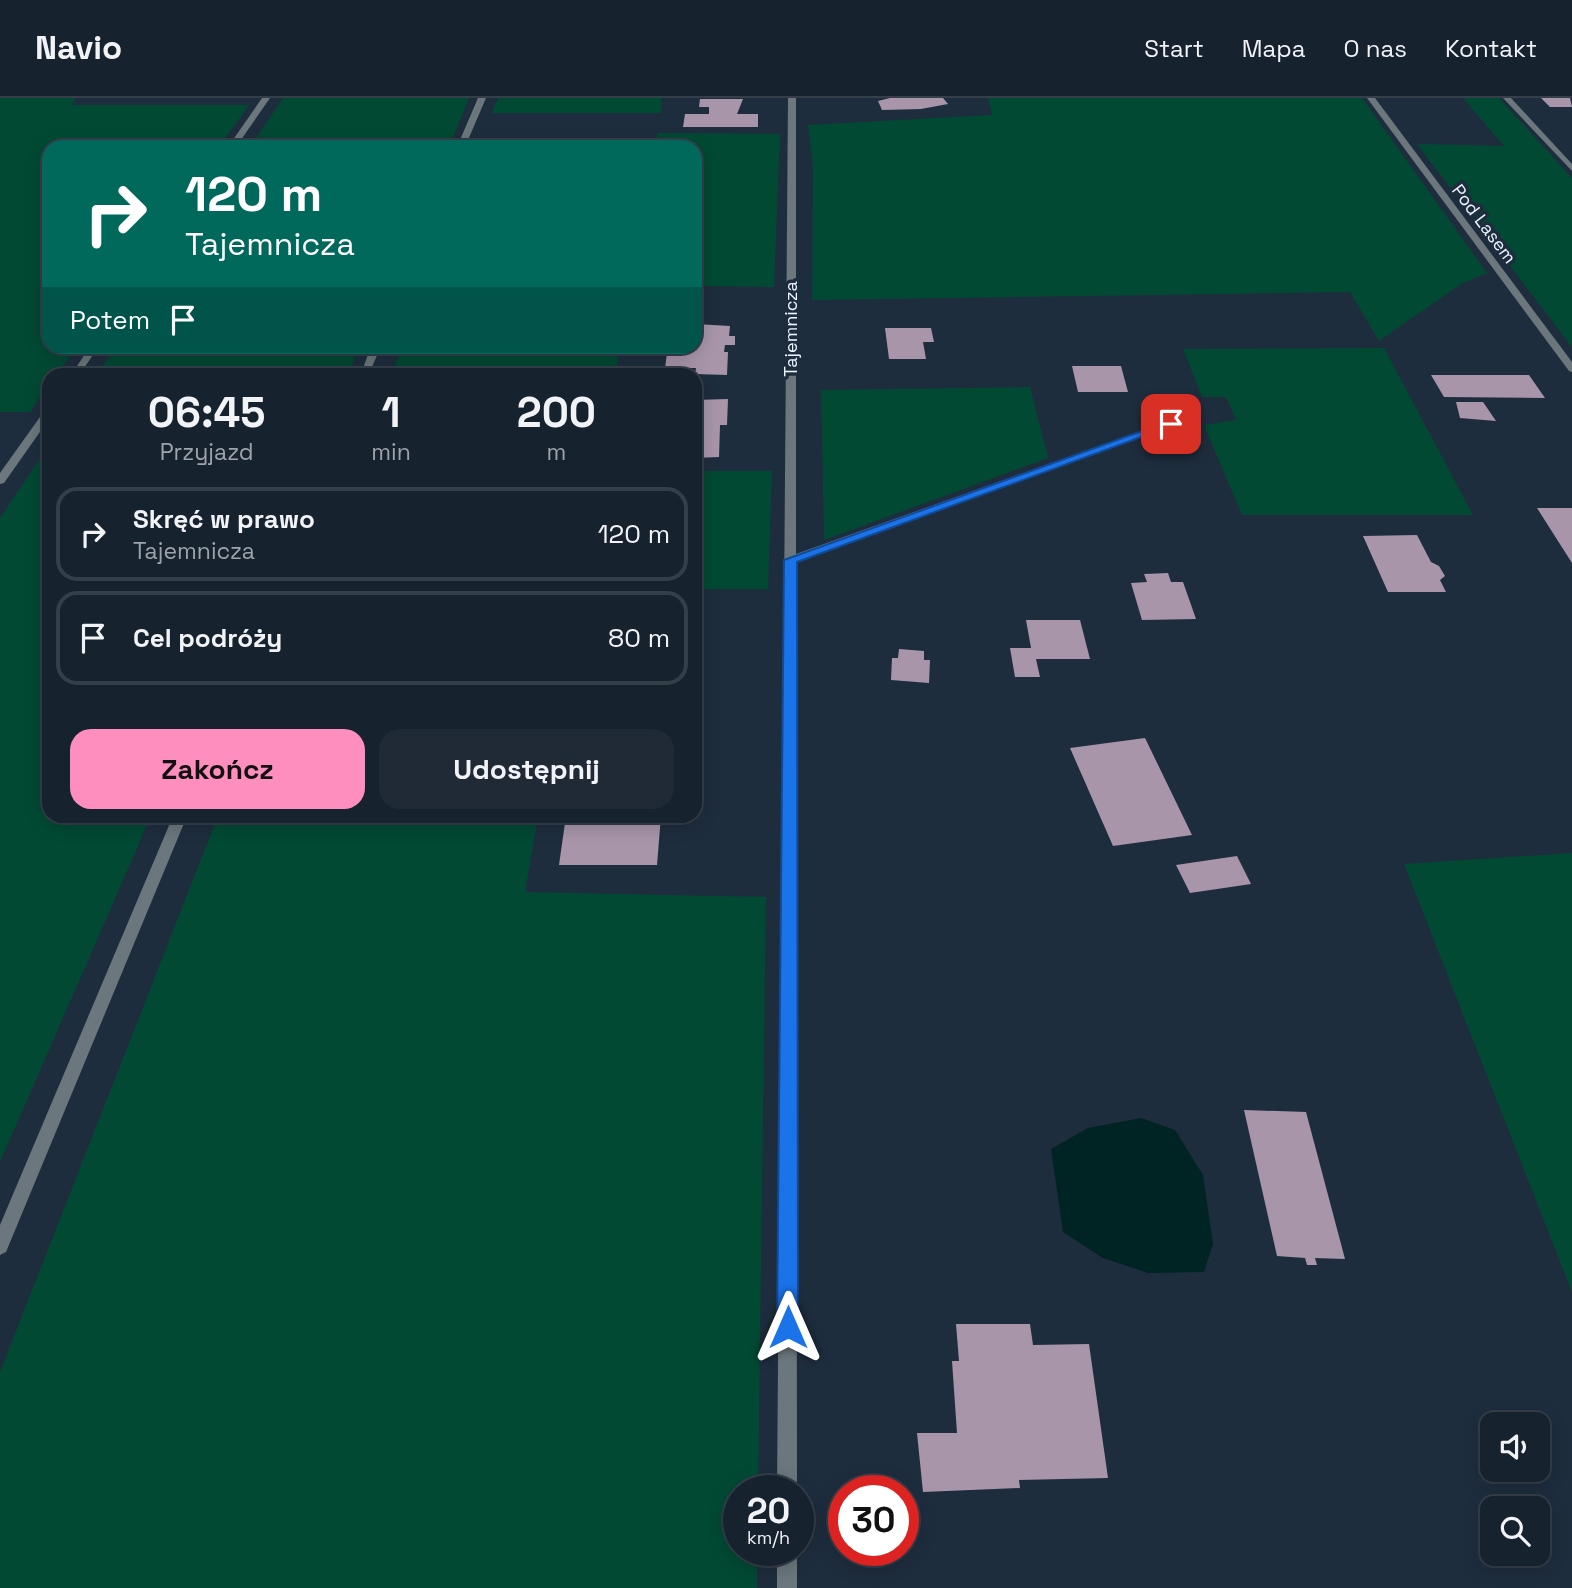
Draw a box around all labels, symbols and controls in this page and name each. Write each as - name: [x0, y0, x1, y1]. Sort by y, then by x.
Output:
- text: Navio: [35, 27, 122, 69]
- text: Start: [1144, 33, 1204, 64]
- text: Mapa: [1242, 33, 1306, 64]
- text: O nas: [1344, 33, 1407, 64]
- text: Kontakt: [1445, 33, 1537, 64]
- text: 120 m: [185, 163, 322, 225]
- icon: right: [70, 168, 161, 259]
- street label: Pod Lasem: [1447, 179, 1522, 268]
- text: Tajemnicza: [185, 224, 355, 264]
- street label: Tajemnicza: [779, 281, 802, 377]
- icon: arrive: [164, 301, 202, 339]
- text: Potem: [70, 303, 150, 337]
- text: 06:45: [148, 386, 265, 439]
- text: 1: [382, 386, 401, 439]
- text: 200: [517, 386, 596, 439]
- pin: [1141, 394, 1201, 454]
- icon: arrive: [1152, 405, 1190, 443]
- text: Przyjazd: [160, 437, 254, 467]
- text: min: [371, 437, 411, 467]
- text: m: [547, 437, 566, 467]
- text: Skręć w prawo: [133, 502, 315, 536]
- icon: right: [74, 515, 112, 553]
- text: 120 m: [598, 517, 670, 551]
- text: Tajemnicza: [133, 536, 255, 566]
- icon: arrive: [74, 619, 112, 657]
- text: Cel podróży: [133, 621, 282, 655]
- text: 80 m: [608, 621, 670, 655]
- button: Zakończ: [70, 729, 365, 809]
- button: Udostępnij: [379, 729, 674, 809]
- position arrow: [751, 1290, 825, 1364]
- map controls: [1480, 1412, 1550, 1566]
- button: sound: [1480, 1412, 1550, 1482]
- speed limit sign: 30: [828, 1475, 919, 1566]
- text: 20: [747, 1489, 790, 1533]
- button: search: [1480, 1496, 1550, 1566]
- text: km/h: [747, 1526, 790, 1549]

